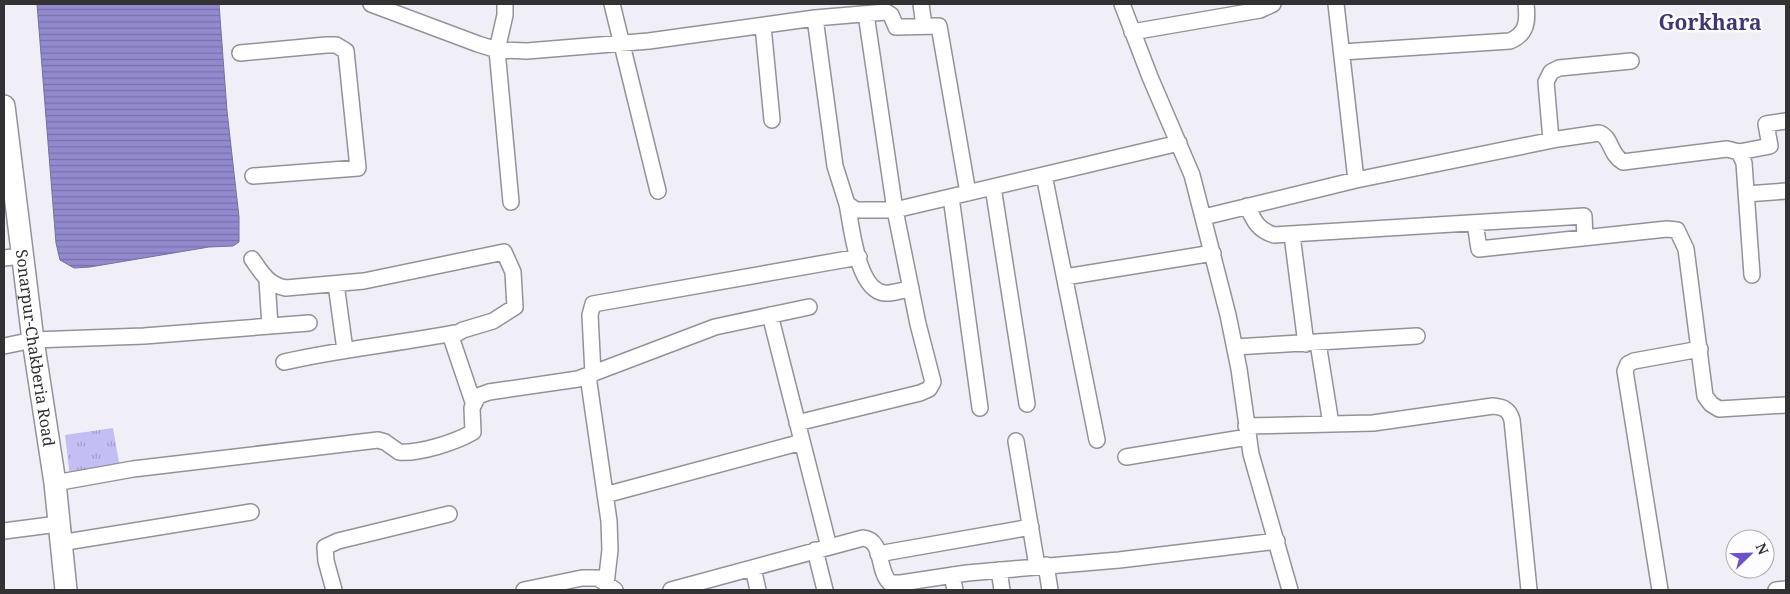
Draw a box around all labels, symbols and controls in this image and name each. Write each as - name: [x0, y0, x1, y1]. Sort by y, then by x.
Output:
- district label: Gorkhara: [1658, 8, 1762, 36]
- street label: Sonarpur-Chakberia Road: [11, 248, 60, 448]
- north arrow: [1725, 529, 1775, 579]
- text: N: [1752, 540, 1773, 558]

